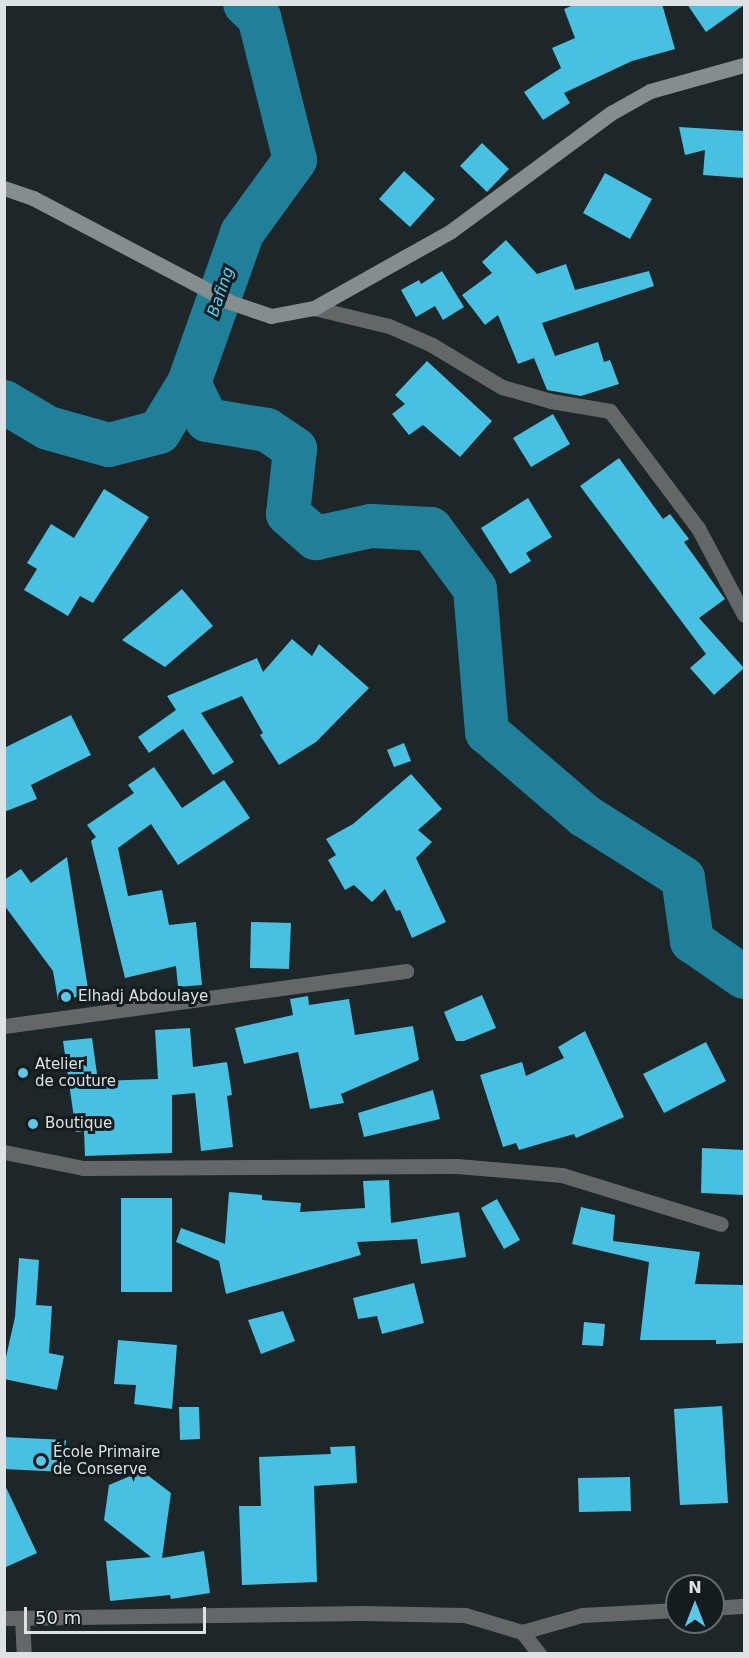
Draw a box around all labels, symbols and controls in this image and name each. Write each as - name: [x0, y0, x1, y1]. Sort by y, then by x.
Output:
- water label: Bafing: [204, 265, 238, 319]
- place label: Elhadj Abdoulaye: [78, 988, 208, 1006]
- marker: Elhadj Abdoulaye: [59, 990, 73, 1004]
- place label: Atelier de couture: [35, 1055, 116, 1090]
- marker: Atelier de couture: [16, 1066, 30, 1080]
- place label: Boutique: [45, 1115, 112, 1133]
- marker: Boutique: [26, 1117, 40, 1131]
- place label: École Primaire de Conserve: [53, 1443, 160, 1478]
- marker: École Primaire de Conserve: [34, 1454, 48, 1468]
- north arrow: [665, 1574, 725, 1634]
- text: N: [688, 1578, 702, 1597]
- scale bar: [27, 1595, 208, 1633]
- text: 50 m: [35, 1607, 81, 1628]

